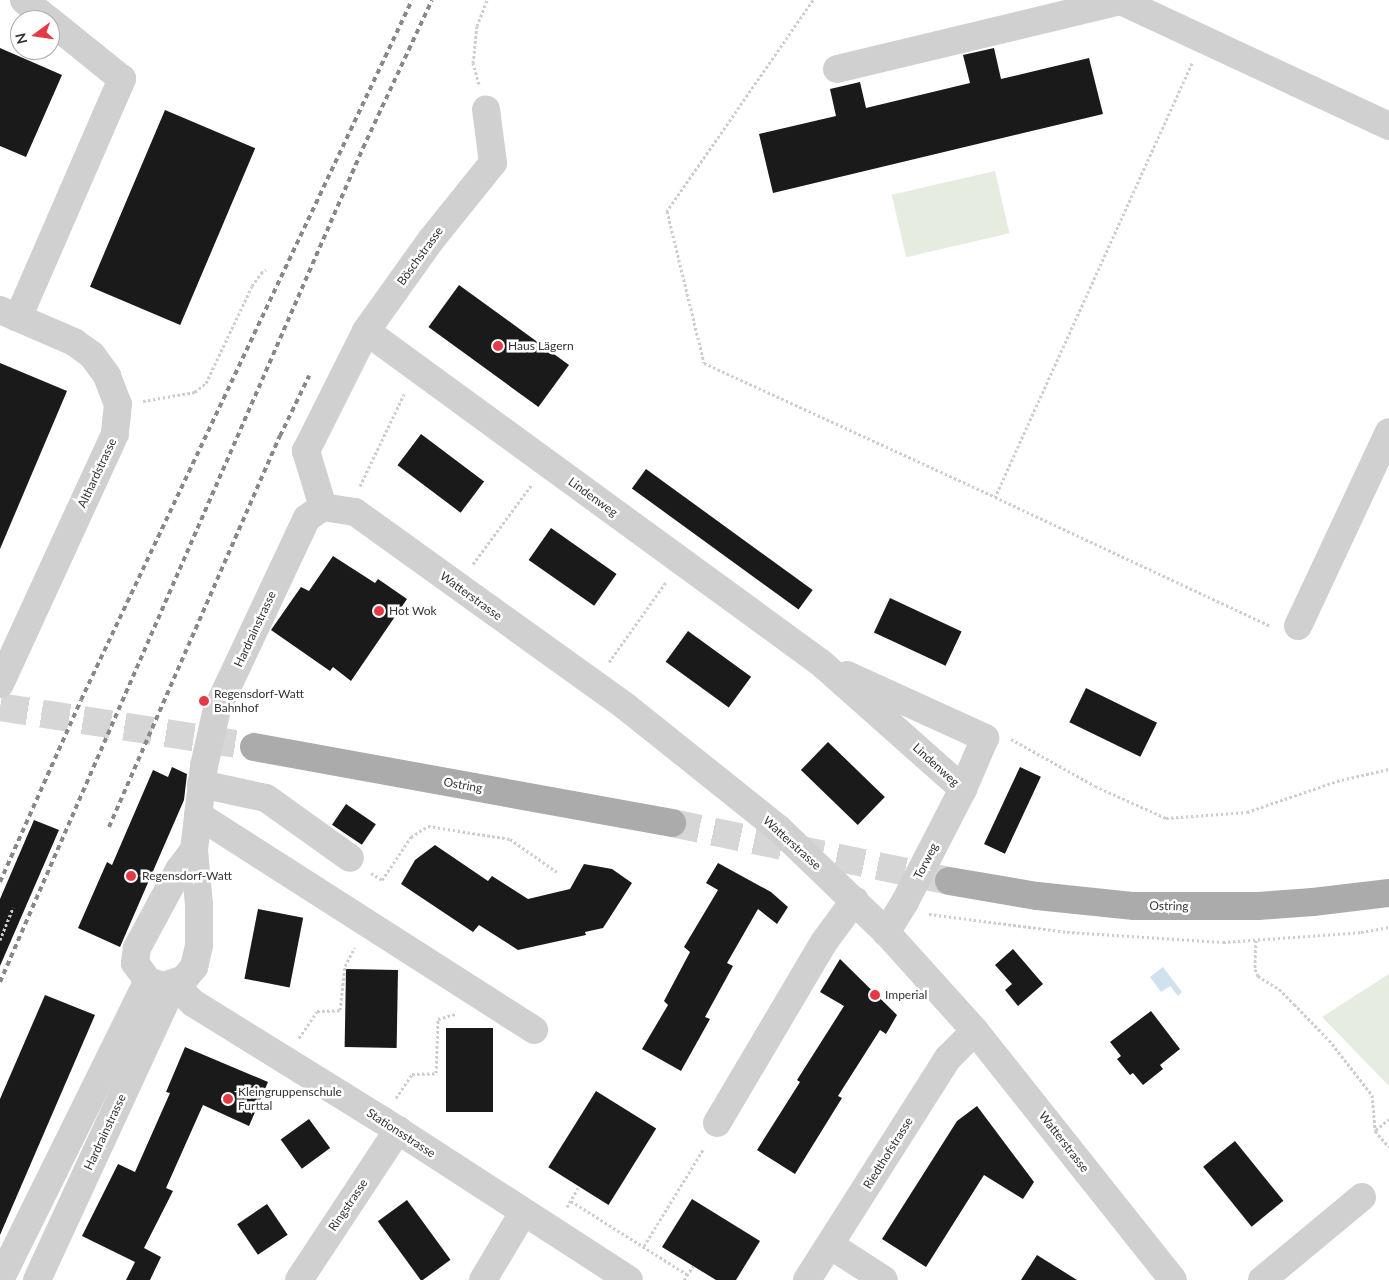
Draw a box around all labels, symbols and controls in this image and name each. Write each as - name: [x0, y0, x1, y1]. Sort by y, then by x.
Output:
- north arrow: [10, 10, 60, 60]
- text: N: [11, 31, 30, 46]
- street label: Böschstrasse: [394, 224, 446, 288]
- place label: Haus Lägern: [508, 339, 574, 353]
- marker: Haus Lägern: [492, 340, 504, 352]
- street label: Althardstrasse: [75, 436, 119, 510]
- street label: Lindenweg: [566, 474, 620, 520]
- street label: Watterstrasse: [437, 569, 505, 623]
- street label: Hardrainstrasse: [231, 589, 279, 669]
- place label: Hot Wok: [389, 604, 437, 618]
- marker: Hot Wok: [373, 605, 385, 617]
- place label: Regensdorf-Watt Bahnhof: [214, 687, 304, 715]
- marker: Regensdorf-Watt Bahnhof: [198, 695, 210, 707]
- street label: Lindenweg: [910, 740, 962, 790]
- street label: Ostring: [442, 775, 484, 795]
- street label: Watterstrasse: [760, 813, 824, 873]
- street label: Torweg: [911, 840, 941, 882]
- marker: Regensdorf-Watt: [124, 869, 138, 883]
- place label: Regensdorf-Watt: [142, 869, 232, 883]
- street label: Ostring: [1149, 898, 1189, 914]
- place label: Imperial: [885, 988, 927, 1002]
- marker: Imperial: [869, 989, 881, 1001]
- place label: Kleingruppenschule Furttal: [238, 1085, 342, 1113]
- street label: Hardrainstrasse: [81, 1092, 129, 1172]
- marker: Kleingruppenschule Furttal: [222, 1093, 234, 1105]
- street label: Stationsstrasse: [364, 1105, 438, 1161]
- street label: Watterstrasse: [1036, 1109, 1092, 1175]
- street label: Riedthofstrasse: [860, 1115, 916, 1191]
- street label: Ringstrasse: [325, 1176, 371, 1234]

